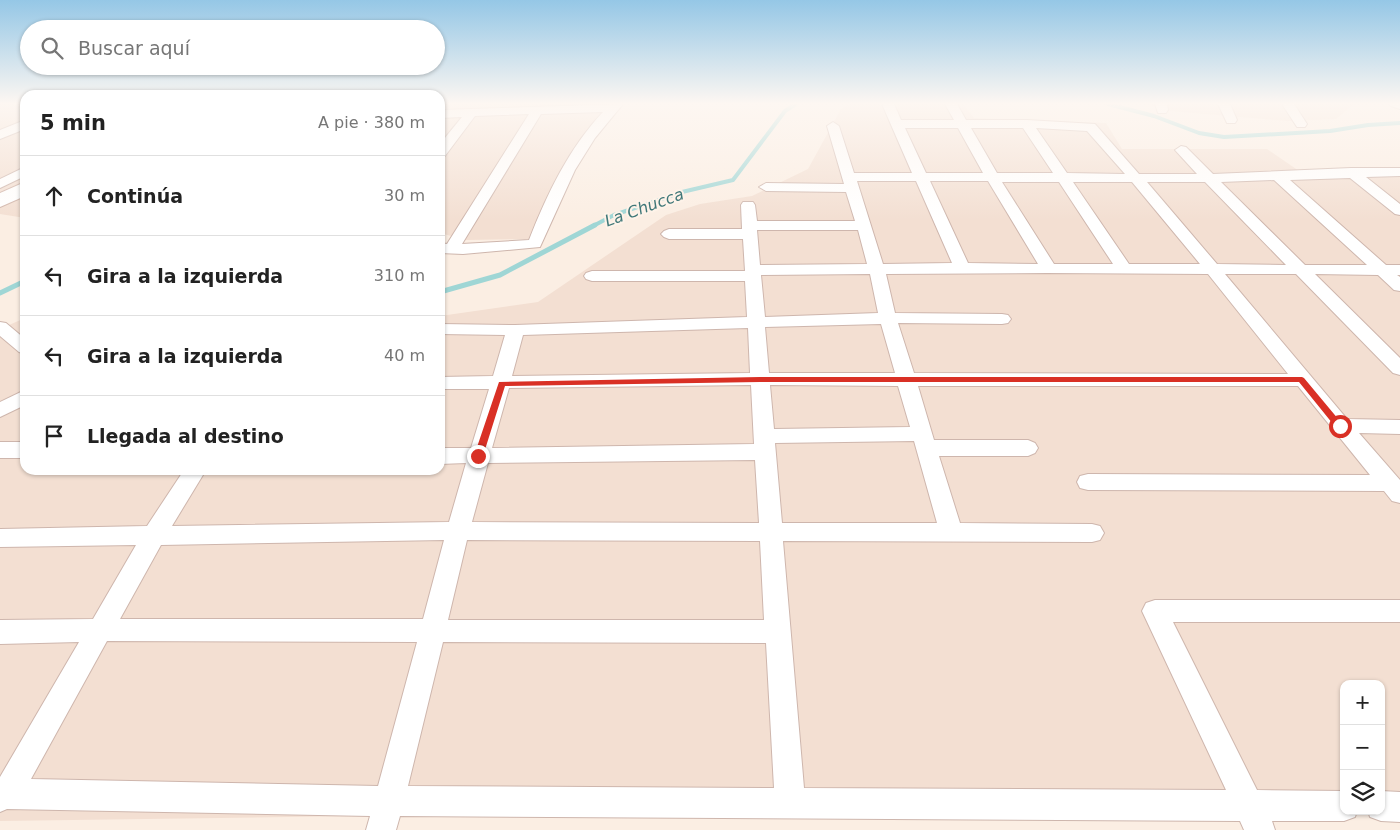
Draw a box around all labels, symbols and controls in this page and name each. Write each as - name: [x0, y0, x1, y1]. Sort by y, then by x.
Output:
- search box: [20, 20, 445, 75]
- icon: search: [38, 34, 66, 62]
- text: Buscar aquí: [78, 37, 190, 59]
- text: 5 min: [40, 111, 106, 135]
- text: A pie · 380 m: [318, 113, 425, 132]
- icon: ahead: [40, 182, 68, 210]
- water label: La Chucca: [602, 184, 686, 231]
- text: Continúa: [87, 185, 183, 207]
- text: 30 m: [384, 186, 425, 205]
- icon: left: [40, 262, 68, 290]
- text: Gira a la izquierda: [87, 265, 283, 287]
- text: 310 m: [374, 266, 425, 285]
- icon: left: [40, 342, 68, 370]
- text: Gira a la izquierda: [87, 345, 283, 367]
- text: 40 m: [384, 346, 425, 365]
- route start: [1329, 415, 1352, 438]
- icon: arrive: [40, 422, 68, 450]
- text: Llegada al destino: [87, 425, 284, 447]
- route end: [467, 445, 490, 468]
- map controls: [1340, 680, 1385, 815]
- button: +: [1340, 680, 1385, 725]
- button: −: [1340, 725, 1385, 770]
- button: layers: [1340, 770, 1385, 815]

